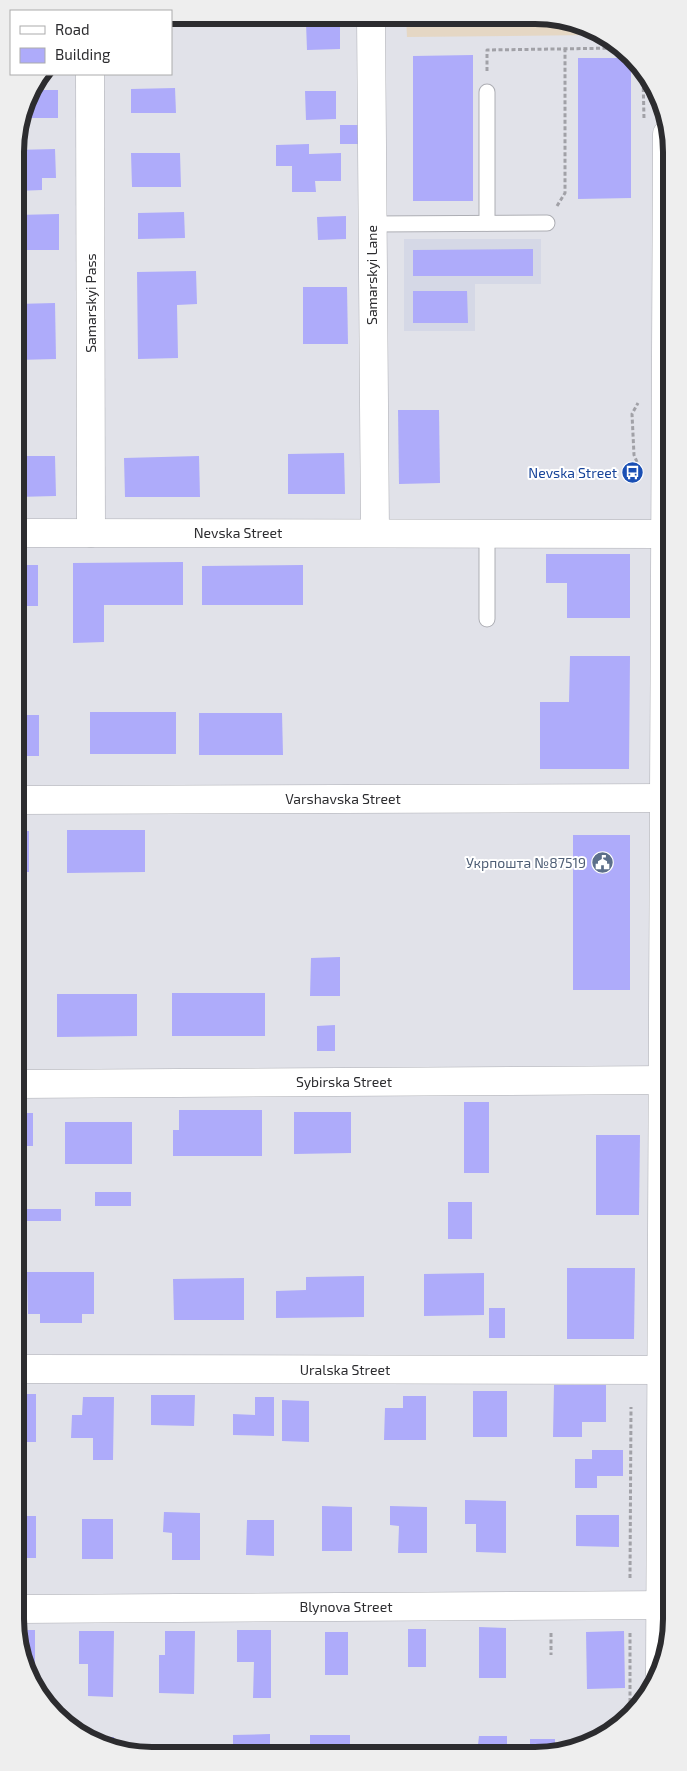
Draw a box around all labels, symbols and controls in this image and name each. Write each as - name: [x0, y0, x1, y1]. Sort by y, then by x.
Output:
- legend: [10, 10, 172, 75]
- text: Road: [55, 20, 90, 38]
- text: Building: [55, 45, 111, 63]
- street label: Samarskyi Lane: [363, 225, 380, 325]
- street label: Samarskyi Pass: [82, 253, 99, 353]
- bus stop icon: Nevska Street: [621, 461, 645, 485]
- place label: Nevska Street: [528, 464, 617, 481]
- street label: Nevska Street: [194, 524, 282, 541]
- street label: Varshavska Street: [285, 790, 401, 807]
- public building icon: Укрпошта №87519: [590, 851, 614, 875]
- place label: Укрпошта №87519: [466, 854, 586, 871]
- street label: Sybirska Street: [296, 1073, 392, 1090]
- street label: Uralska Street: [300, 1361, 390, 1378]
- street label: Blynova Street: [299, 1598, 393, 1615]

